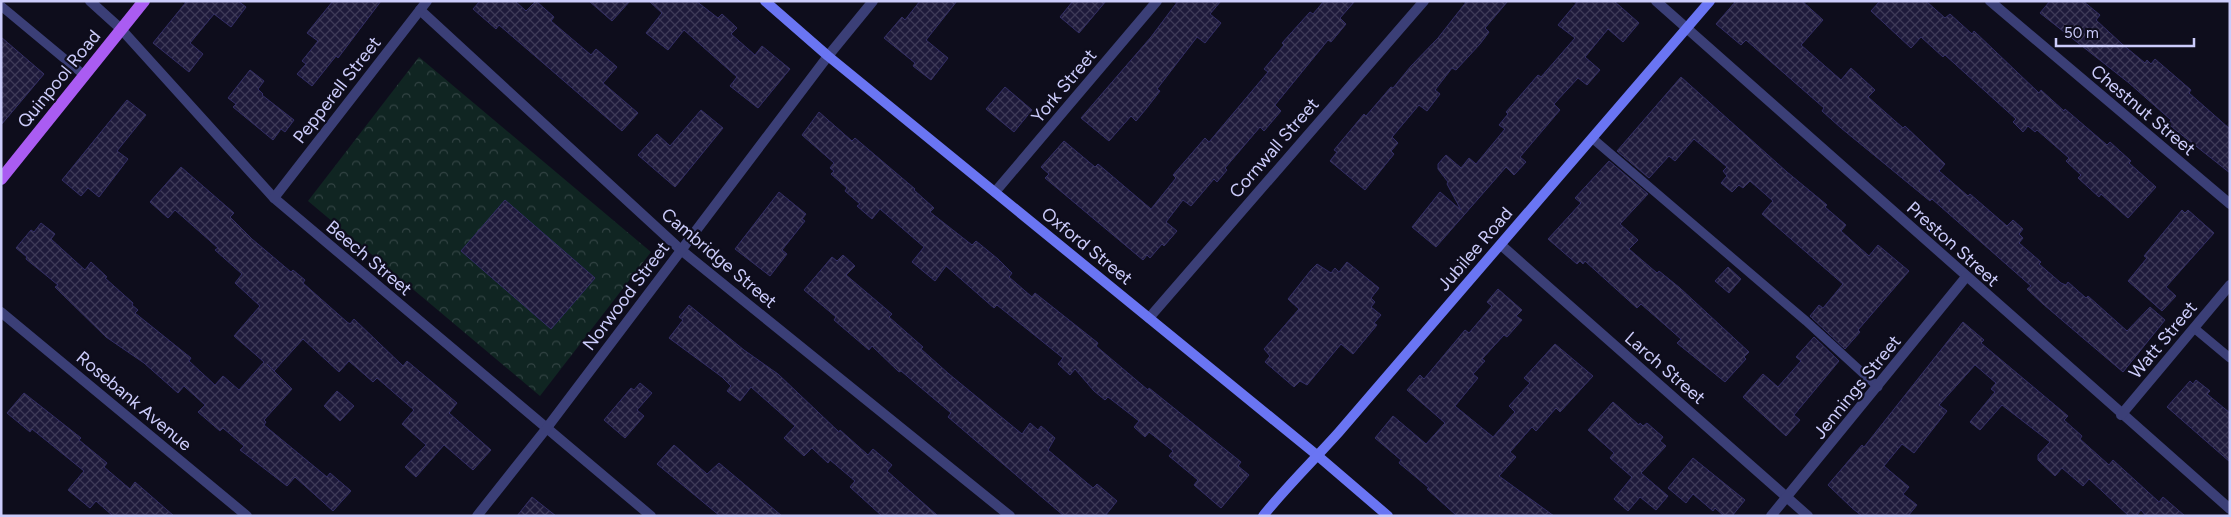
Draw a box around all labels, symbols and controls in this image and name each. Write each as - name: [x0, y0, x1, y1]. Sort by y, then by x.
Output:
- scale bar: [2056, 15, 2194, 47]
- text: 50 m: [2064, 24, 2099, 42]
- street label: Quinpool Road: [13, 26, 105, 132]
- street label: Pepperell Street: [288, 32, 386, 148]
- street label: York Street: [1027, 44, 1101, 128]
- street label: Chestnut Street: [2086, 60, 2200, 160]
- street label: Cornwall Street: [1225, 93, 1324, 202]
- street label: Preston Street: [1902, 197, 2004, 291]
- street label: Cambridge Street: [657, 203, 781, 313]
- street label: Oxford Street: [1037, 203, 1137, 290]
- street label: Jubilee Road: [1433, 203, 1517, 295]
- street label: Beech Street: [322, 216, 417, 300]
- street label: Norwood Street: [578, 237, 674, 355]
- street label: Watt Street: [2124, 297, 2202, 383]
- street label: Larch Street: [1620, 327, 1710, 409]
- street label: Jennings Street: [1808, 331, 1906, 443]
- street label: Rosebank Avenue: [72, 346, 196, 456]

